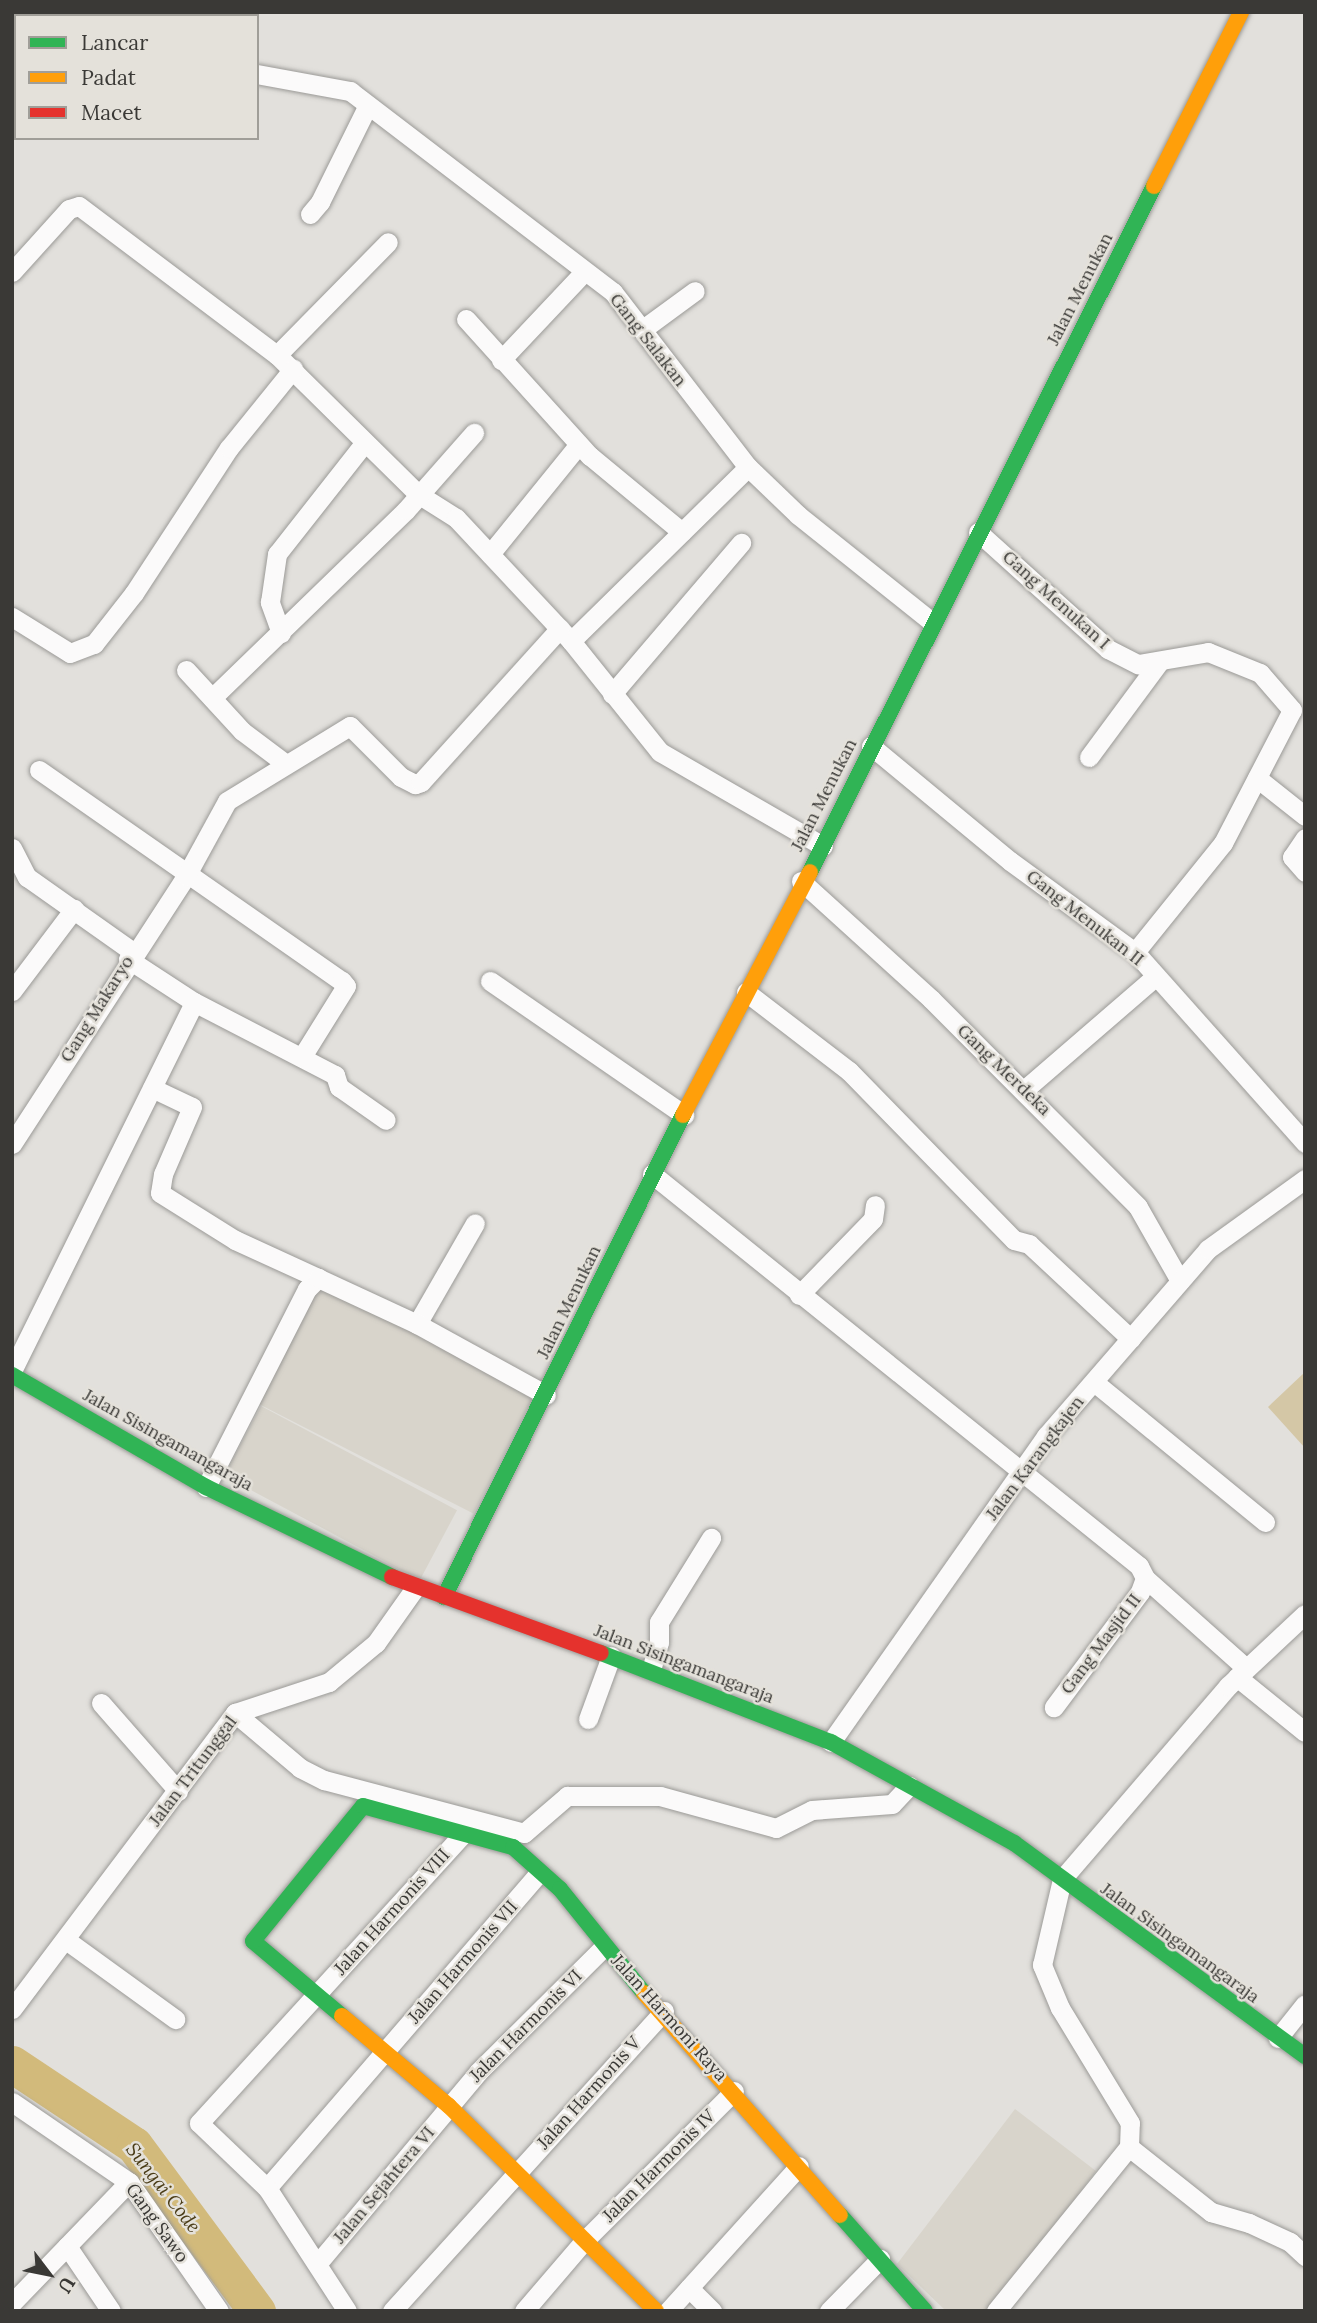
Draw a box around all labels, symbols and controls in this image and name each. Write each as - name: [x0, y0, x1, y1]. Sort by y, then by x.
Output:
- legend: [14, 14, 259, 140]
- text: Lancar: [81, 29, 148, 56]
- text: Padat: [81, 64, 136, 91]
- text: Macet: [81, 99, 142, 126]
- street label: Jalan Menukan: [1042, 229, 1118, 349]
- street label: Gang Salakan: [605, 289, 691, 391]
- street label: Gang Menukan I: [998, 546, 1114, 654]
- street label: Jalan Menukan: [786, 735, 862, 855]
- street label: Gang Menukan II: [1022, 865, 1148, 971]
- street label: Gang Makaryo: [56, 952, 138, 1066]
- street label: Gang Merdeka: [953, 1020, 1055, 1120]
- street label: Jalan Menukan: [532, 1242, 606, 1362]
- street label: Jalan Sisingamangaraja: [79, 1384, 257, 1496]
- street label: Jalan Karangkajen: [981, 1392, 1089, 1524]
- street label: Gang Masjid II: [1056, 1590, 1146, 1698]
- street label: Jalan Sisingamangaraja: [591, 1620, 777, 1708]
- street label: Jalan Tritunggal: [144, 1712, 242, 1830]
- street label: Jalan Harmonis VIII: [330, 1845, 454, 1979]
- street label: Jalan Sisingamangaraja: [1096, 1878, 1264, 2008]
- street label: Jalan Harmonis VII: [404, 1896, 522, 2028]
- street label: Jalan Harmoni Raya: [606, 1950, 732, 2086]
- street label: Jalan Harmonis VI: [465, 1965, 587, 2087]
- street label: Jalan Harmonis V: [533, 2032, 645, 2154]
- street label: Jalan Harmonis IV: [598, 2105, 720, 2227]
- street label: Jalan Sejahtera VI: [329, 2122, 439, 2248]
- water label: Sungai Code: [121, 2139, 205, 2237]
- street label: Gang Sawo: [121, 2179, 193, 2267]
- north arrow: [14, 2239, 84, 2309]
- text: U: [53, 2273, 81, 2298]

